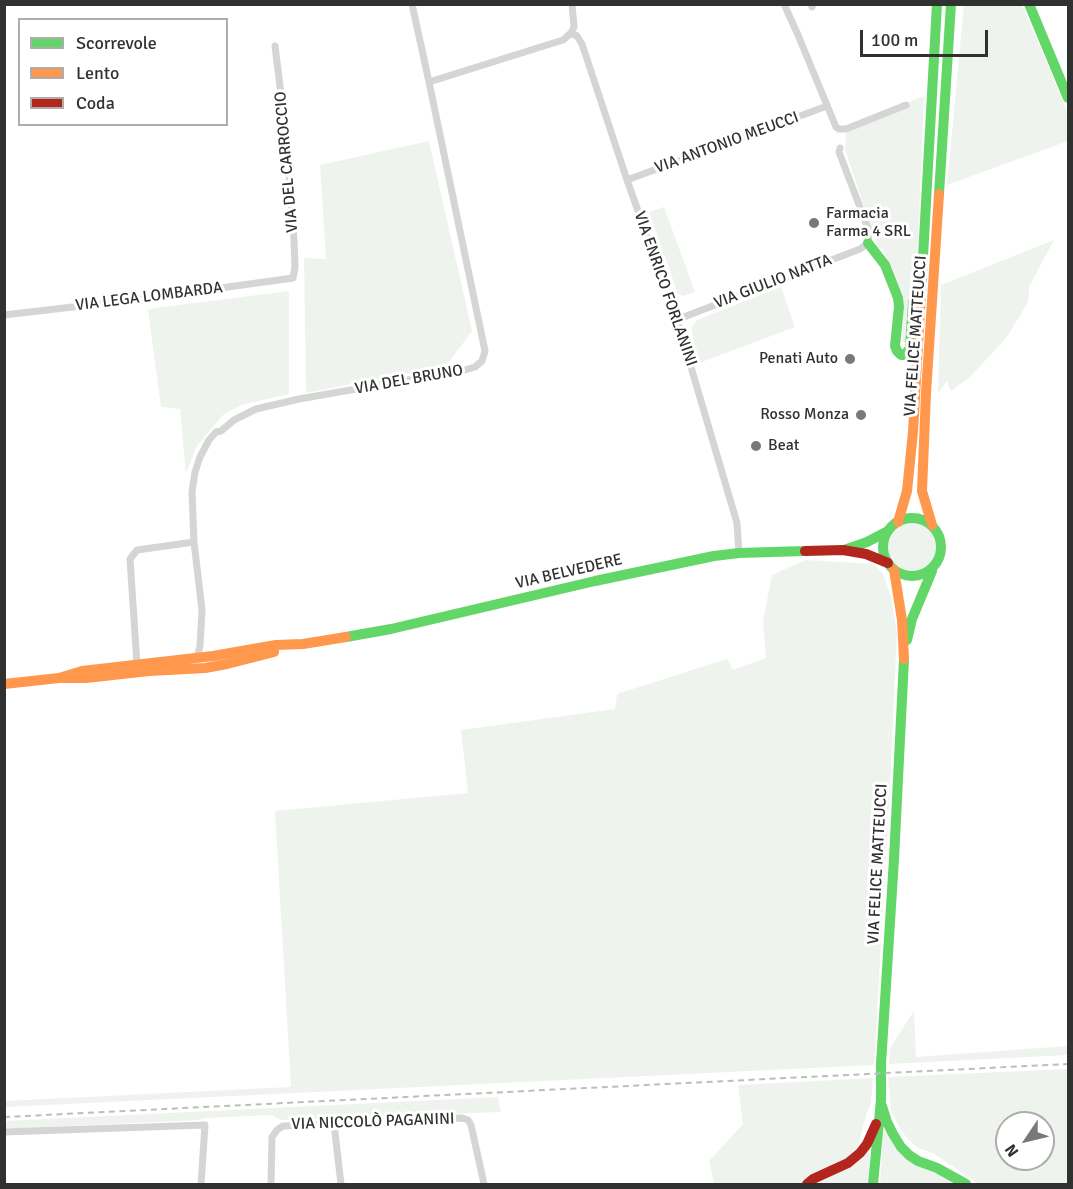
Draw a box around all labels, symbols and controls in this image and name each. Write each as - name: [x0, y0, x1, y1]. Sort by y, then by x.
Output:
- legend: [18, 18, 228, 126]
- scale bar: [863, 18, 990, 56]
- text: 100 m: [871, 29, 918, 51]
- text: Scorrevole: [76, 32, 157, 54]
- text: Lento: [76, 62, 119, 84]
- street label: VIA DEL CARROCCIO: [271, 91, 303, 233]
- text: Coda: [76, 92, 115, 114]
- street label: VIA ANTONIO MEUCCI: [652, 108, 802, 178]
- place label: Farmacia Farma 4 SRL: [826, 204, 911, 242]
- street label: VIA ENRICO FORLANINI: [629, 209, 701, 369]
- marker: Farmacia Farma 4 SRL: [807, 216, 821, 230]
- street label: VIA GIULIO NATTA: [711, 251, 835, 313]
- street label: VIA FELICE MATTEUCCI: [901, 255, 931, 417]
- street label: VIA LEGA LOMBARDA: [74, 278, 224, 316]
- place label: Penati Auto: [759, 349, 838, 369]
- marker: Penati Auto: [843, 352, 857, 366]
- street label: VIA DEL BRUNO: [353, 361, 465, 399]
- place label: Rosso Monza: [760, 405, 849, 425]
- marker: Rosso Monza: [854, 408, 868, 422]
- place label: Beat: [768, 436, 799, 456]
- marker: Beat: [749, 439, 763, 453]
- street label: VIA BELVEDERE: [514, 550, 624, 594]
- street label: VIA FELICE MATTEUCCI: [864, 783, 892, 945]
- street label: VIA NICCOLÒ PAGANINI: [291, 1110, 455, 1134]
- north arrow: [995, 1111, 1055, 1171]
- text: N: [1001, 1140, 1023, 1160]

